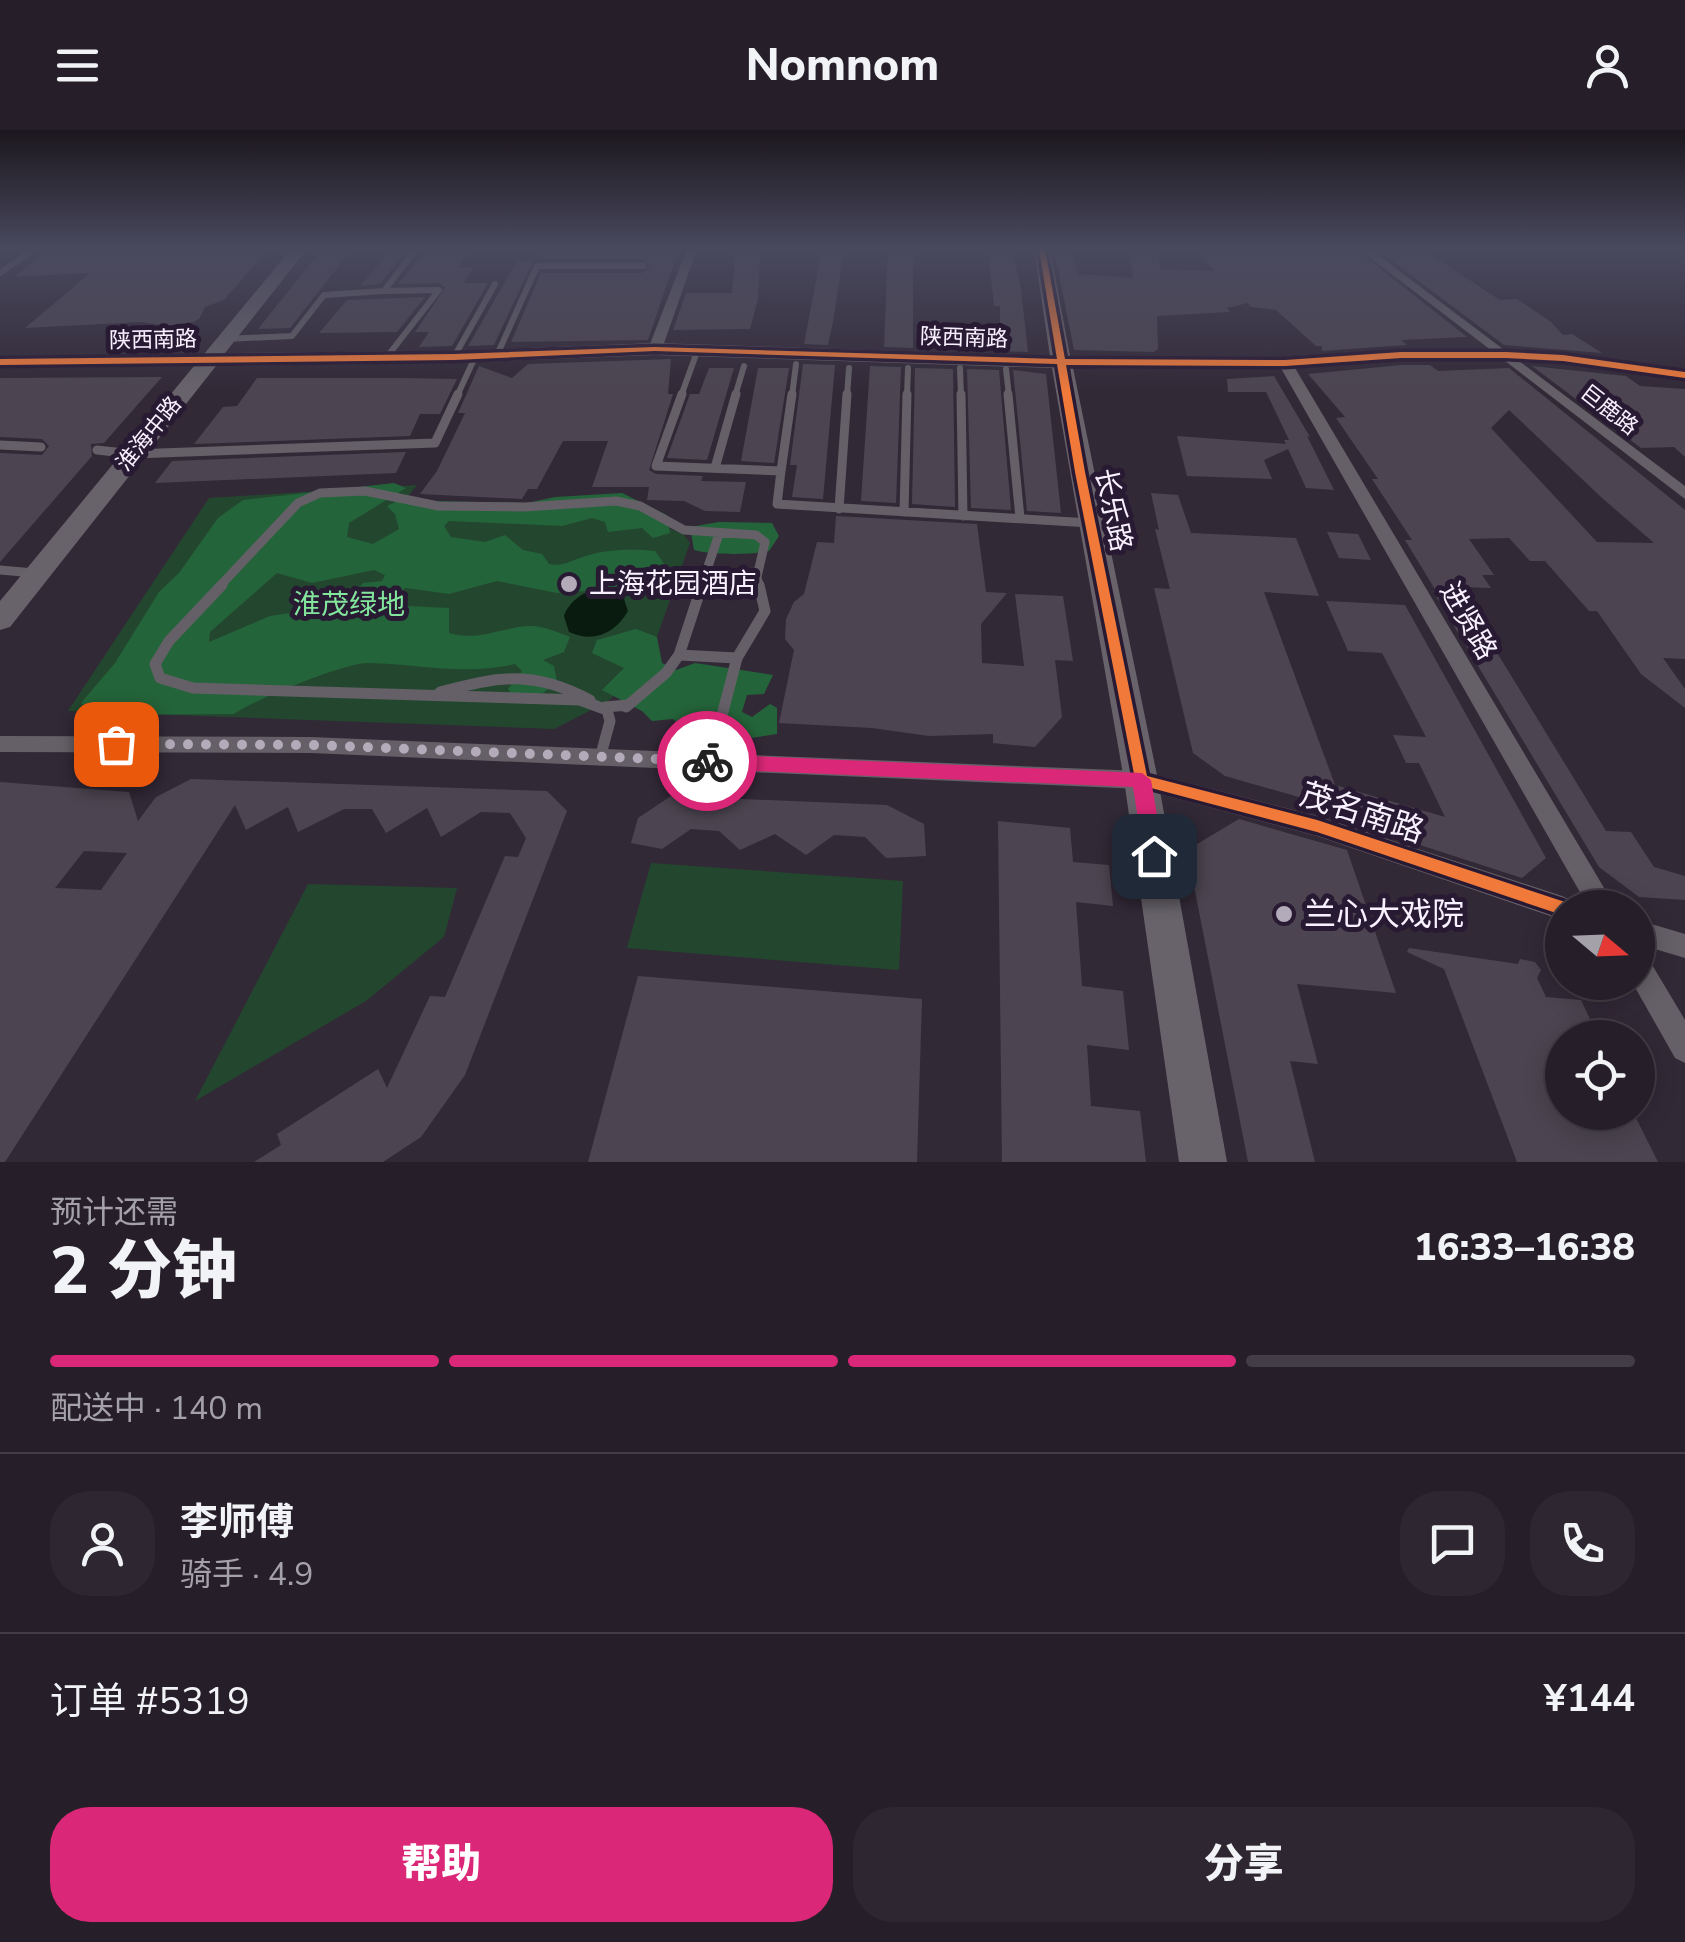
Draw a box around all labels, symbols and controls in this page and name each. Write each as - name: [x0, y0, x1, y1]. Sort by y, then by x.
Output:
- text: Nomnom: [746, 35, 939, 96]
- icon: menu: [50, 38, 105, 93]
- icon: person: [1580, 38, 1635, 93]
- street label: 陕西南路: [919, 321, 1009, 355]
- street label: 陕西南路: [109, 324, 197, 356]
- street label: 巨鹿路: [1574, 378, 1644, 442]
- street label: 淮海中路: [110, 390, 188, 478]
- street label: 长乐路: [1086, 465, 1140, 555]
- place label: 上海花园酒店: [589, 565, 757, 603]
- marker: 上海花园酒店: [558, 573, 580, 595]
- street label: 进贤路: [1431, 575, 1505, 667]
- park label: 淮茂绿地: [293, 586, 405, 624]
- pin: [74, 702, 159, 787]
- courier: [657, 711, 757, 811]
- icon: bag: [89, 717, 144, 772]
- icon: bike: [680, 734, 735, 789]
- street label: 茂名南路: [1294, 773, 1430, 853]
- pin: [1112, 814, 1197, 899]
- icon: home: [1127, 829, 1182, 884]
- north arrow: [1545, 890, 1655, 1000]
- map controls: [1545, 890, 1655, 1130]
- place label: 兰心大戏院: [1304, 893, 1464, 936]
- marker: 兰心大戏院: [1273, 903, 1295, 925]
- button: locate: [1545, 1020, 1655, 1130]
- text: 预计还需: [50, 1191, 178, 1234]
- text: 16:33–16:38: [1414, 1222, 1635, 1273]
- text: 2 分钟: [50, 1227, 237, 1316]
- text: 配送中 · 140 m: [50, 1387, 263, 1430]
- button: person: [50, 1491, 155, 1596]
- button: chat: [1400, 1491, 1505, 1596]
- button: phone: [1530, 1491, 1635, 1596]
- text: 李师傅: [180, 1497, 294, 1548]
- text: 骑手 · 4.9: [180, 1553, 313, 1596]
- text: ¥144: [1544, 1673, 1635, 1724]
- text: 订单 #5319: [50, 1676, 250, 1727]
- button: 帮助: [50, 1807, 833, 1922]
- button: 分享: [853, 1807, 1635, 1922]

